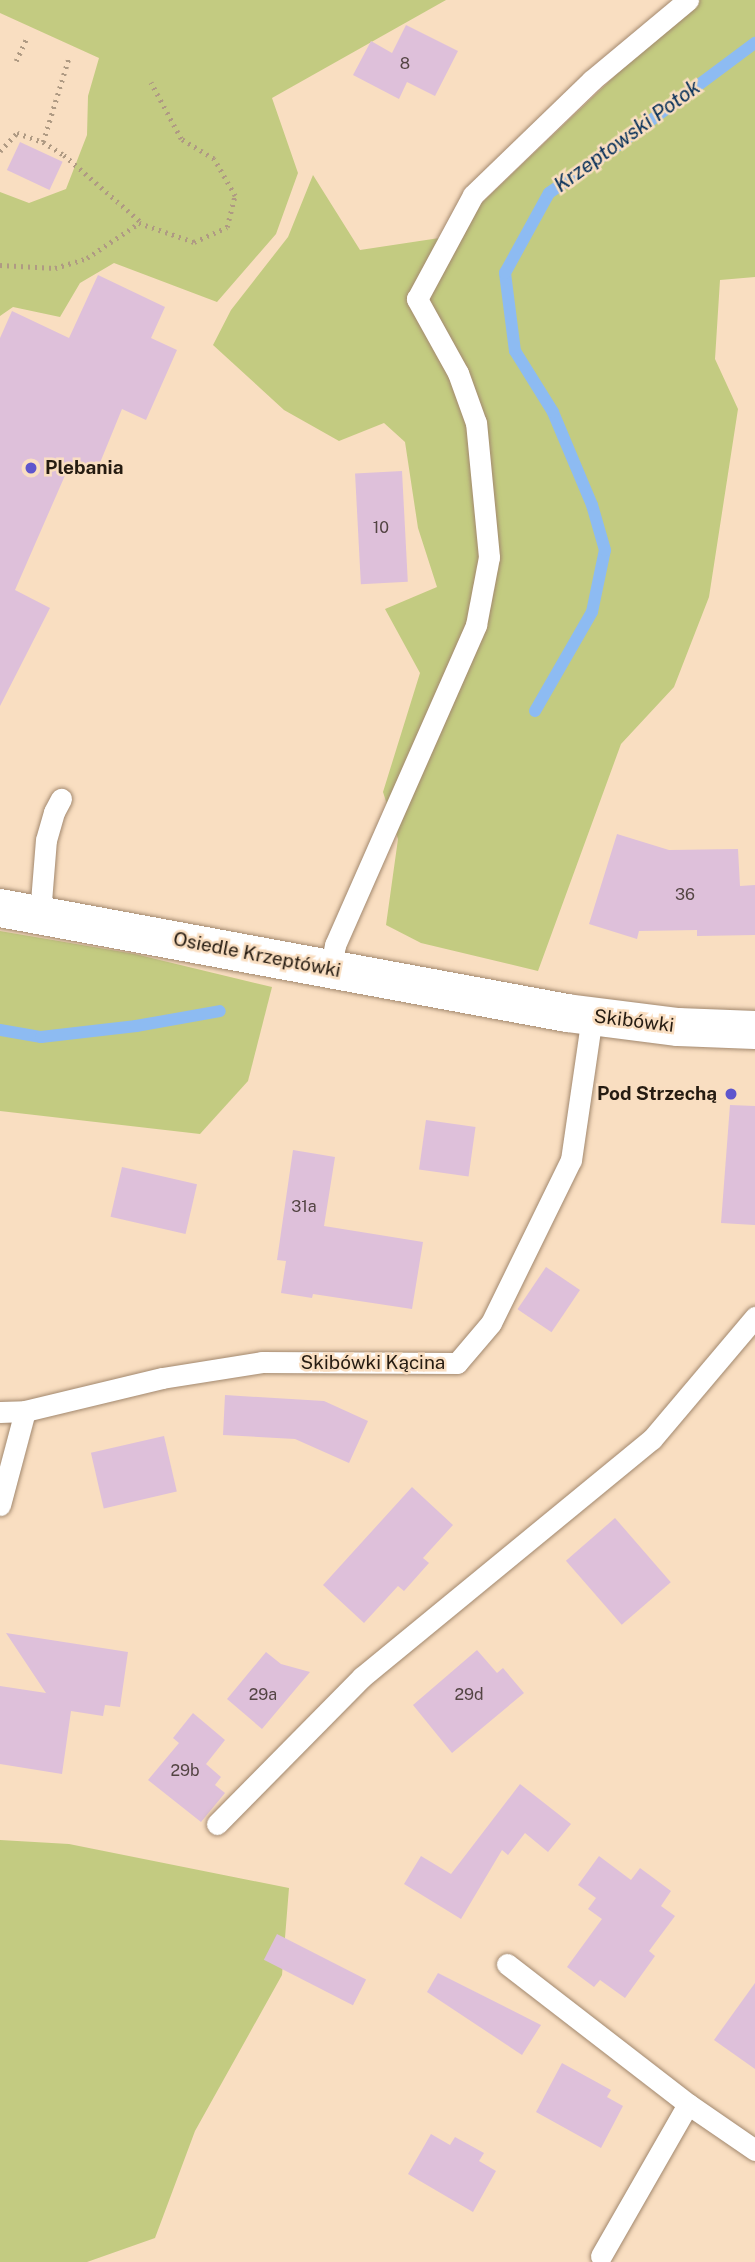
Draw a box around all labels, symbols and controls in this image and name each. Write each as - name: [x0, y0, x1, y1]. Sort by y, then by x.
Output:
- house number: 8: [400, 54, 410, 74]
- water label: Krzeptowski Potok: [549, 74, 705, 198]
- place label: Plebania: [45, 457, 123, 479]
- marker: Plebania: [23, 460, 39, 476]
- house number: 10: [373, 518, 389, 538]
- house number: 36: [675, 885, 695, 905]
- street label: Osiedle Krzeptówki: [171, 928, 343, 982]
- street label: Skibówki: [593, 1005, 675, 1037]
- place label: Pod Strzechą: [597, 1083, 717, 1105]
- marker: Pod Strzechą: [723, 1086, 739, 1102]
- house number: 31a: [291, 1197, 317, 1217]
- street label: Skibówki Kącina: [301, 1352, 445, 1374]
- house number: 29a: [249, 1685, 277, 1705]
- house number: 29d: [454, 1685, 484, 1705]
- house number: 29b: [170, 1761, 200, 1781]

